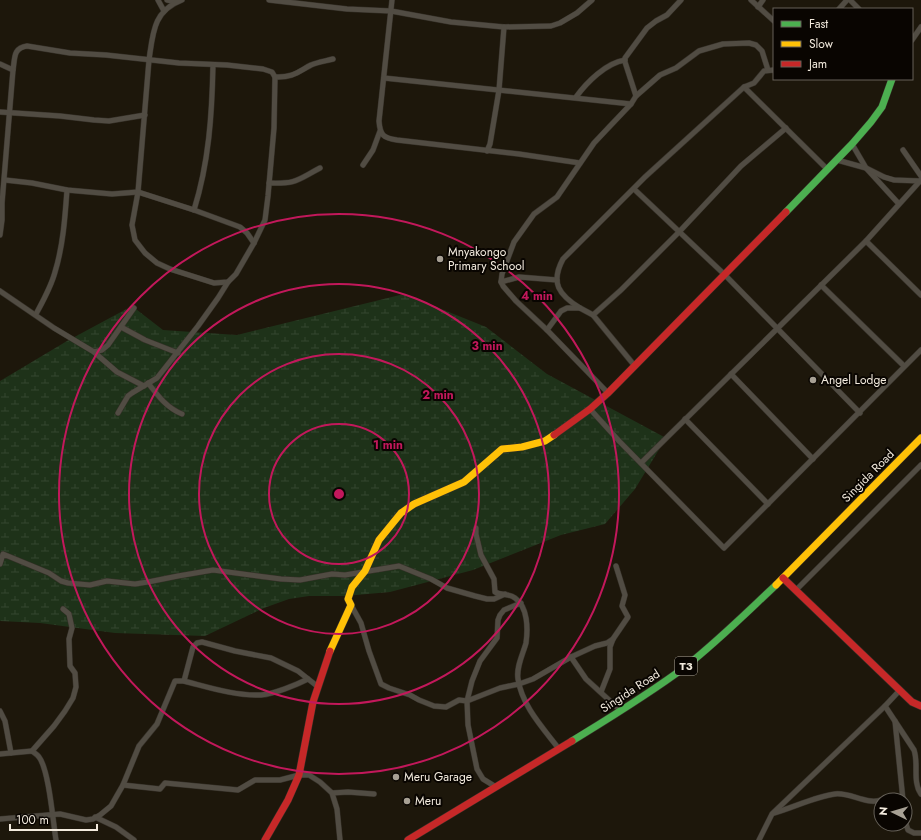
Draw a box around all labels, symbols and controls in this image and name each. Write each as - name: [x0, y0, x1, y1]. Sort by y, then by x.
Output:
- legend: [773, 8, 913, 80]
- text: Fast: [809, 15, 828, 33]
- text: Slow: [809, 35, 834, 53]
- text: Jam: [807, 55, 827, 73]
- place label: Mnyakongo Primary School: [448, 243, 525, 275]
- marker: Mnyakongo Primary School: [435, 254, 445, 264]
- text: 4 min: [521, 287, 553, 305]
- text: 3 min: [471, 337, 503, 355]
- place label: Angel Lodge: [821, 371, 886, 389]
- marker: Angel Lodge: [808, 375, 818, 385]
- text: 2 min: [422, 386, 454, 404]
- text: 1 min: [373, 436, 403, 454]
- street label: Singida Road: [838, 446, 898, 506]
- centre of rings: [332, 487, 346, 501]
- road number: T3: [675, 657, 697, 675]
- street label: Singida Road: [597, 665, 663, 717]
- place label: Meru Garage: [404, 768, 472, 786]
- marker: Meru Garage: [391, 772, 401, 782]
- place label: Meru: [415, 792, 441, 810]
- north arrow: [873, 792, 913, 832]
- marker: Meru: [402, 796, 412, 806]
- scale bar: [10, 806, 97, 832]
- text: N: [875, 806, 891, 816]
- text: 100 m: [16, 811, 49, 829]

